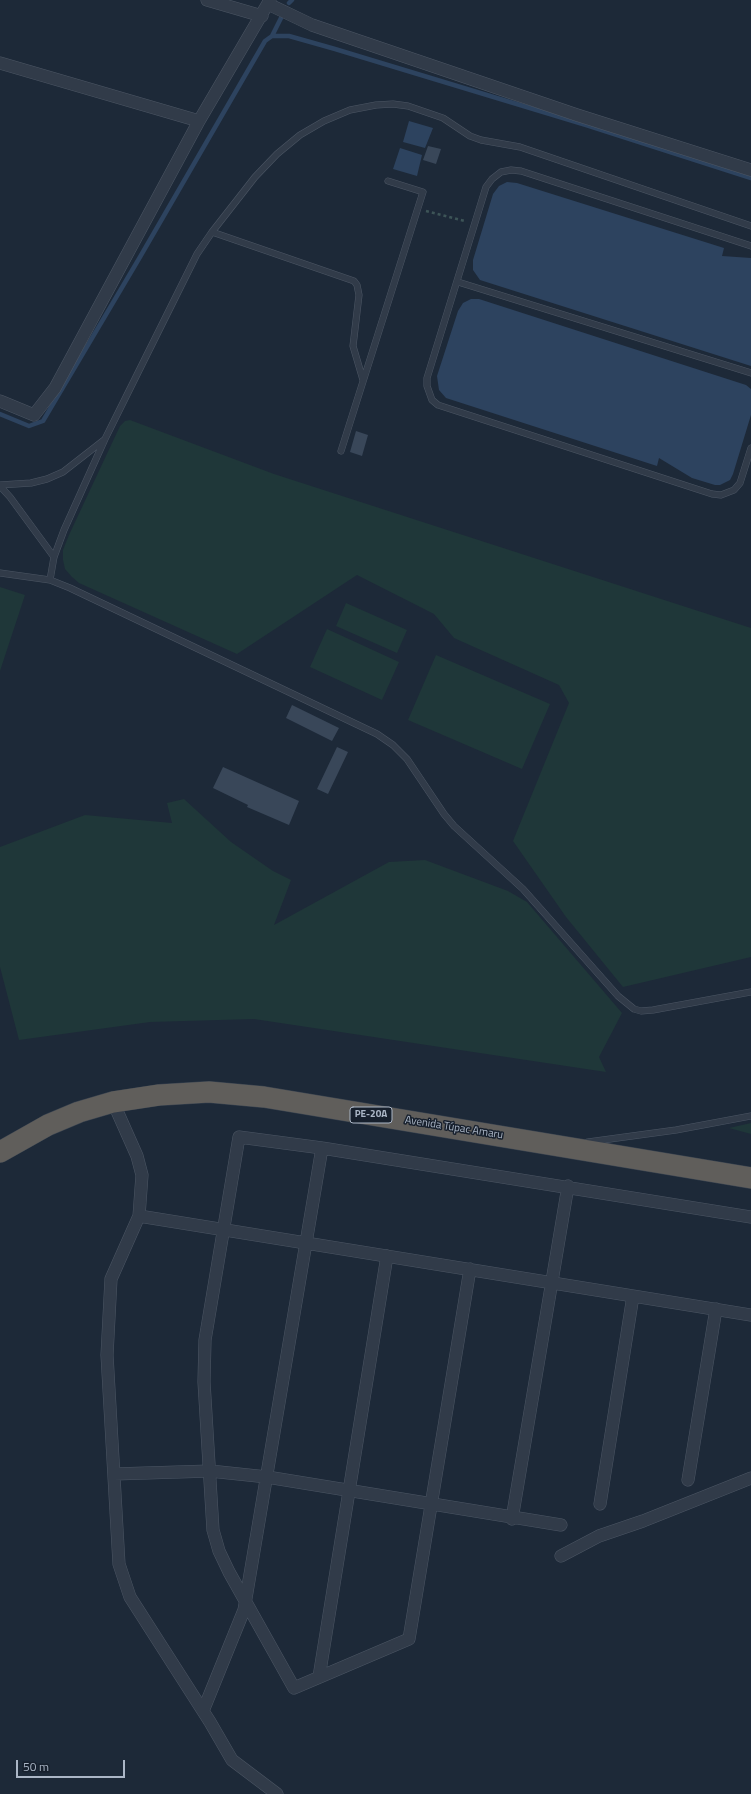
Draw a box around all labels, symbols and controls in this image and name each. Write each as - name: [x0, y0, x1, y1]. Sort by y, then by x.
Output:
- road number: PE-20A: [350, 1107, 392, 1123]
- street label: Avenida Túpac Amaru: [404, 1114, 504, 1142]
- scale bar: [18, 1752, 127, 1778]
- text: 50 m: [23, 1757, 49, 1776]

